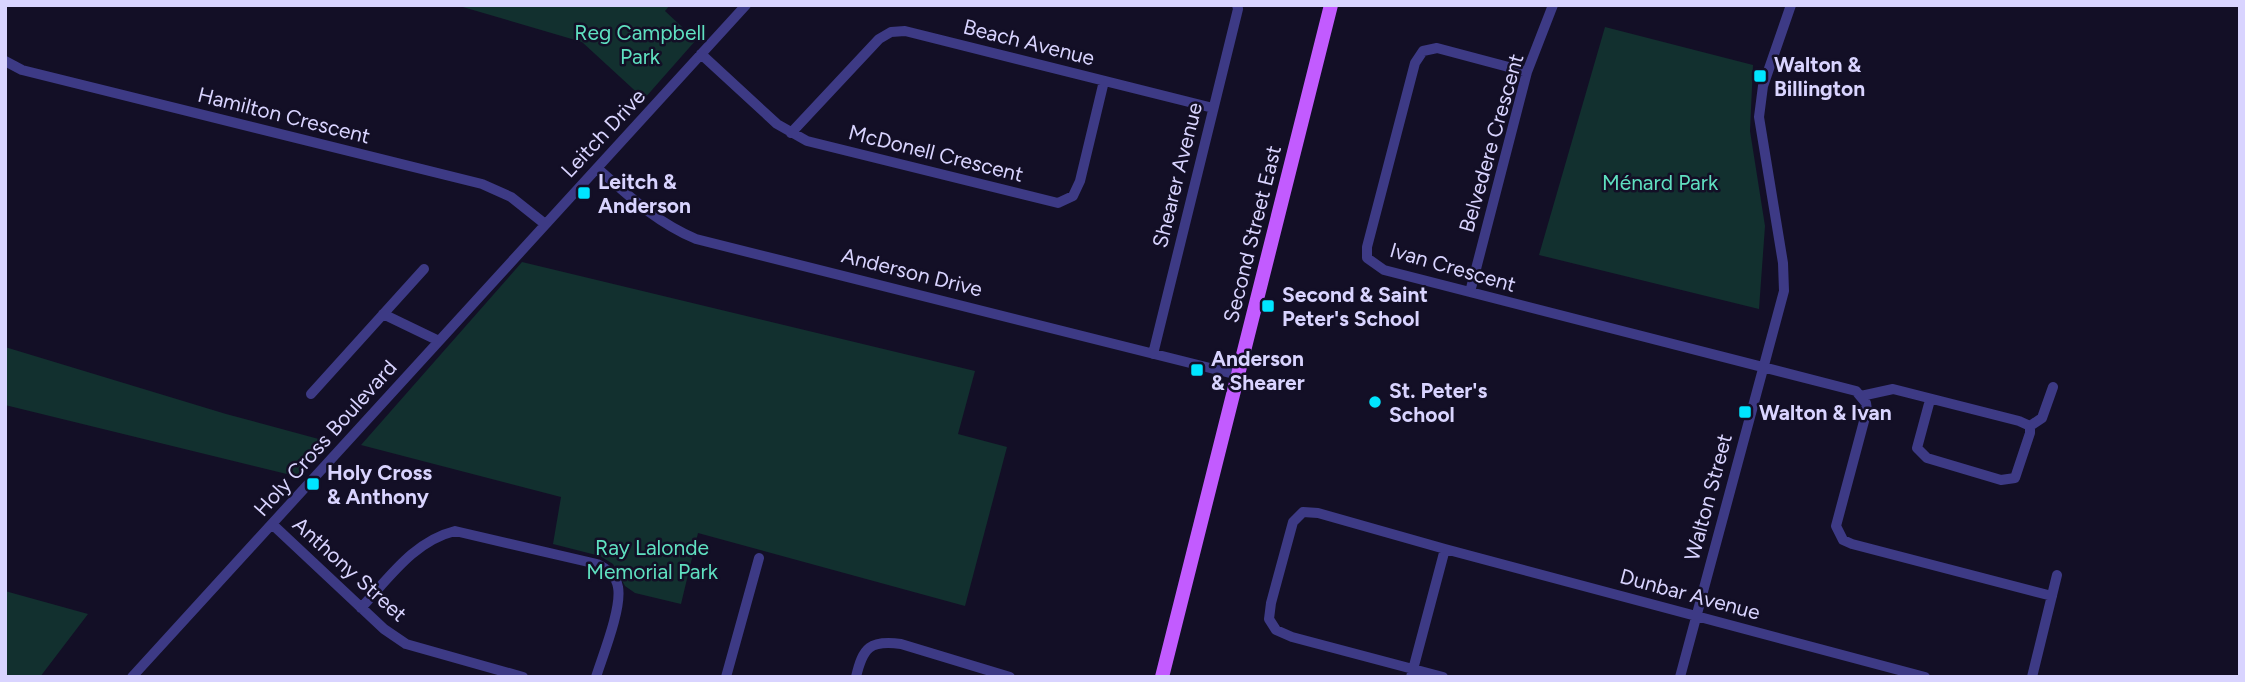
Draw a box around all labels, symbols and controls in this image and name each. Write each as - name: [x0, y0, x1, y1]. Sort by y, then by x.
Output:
- street label: Beach Avenue: [961, 14, 1097, 70]
- park label: Reg Campbell Park: [574, 20, 706, 69]
- street label: Belvedere Crescent: [1454, 51, 1528, 235]
- place label: Walton & Billington: [1774, 52, 1865, 101]
- marker: Walton & Billington: [1752, 68, 1768, 84]
- street label: Hamilton Crescent: [195, 81, 373, 149]
- street label: Leitch Drive: [556, 84, 650, 182]
- street label: Shearer Avenue: [1147, 100, 1207, 250]
- street label: McDonell Crescent: [846, 119, 1026, 187]
- street label: Second Street East: [1218, 143, 1286, 325]
- place label: Leitch & Anderson: [598, 169, 691, 218]
- park label: Ménard Park: [1602, 170, 1719, 195]
- marker: Leitch & Anderson: [576, 185, 592, 201]
- street label: Ivan Crescent: [1387, 237, 1519, 297]
- street label: Anderson Drive: [839, 242, 985, 302]
- place label: Second & Saint Peter's School: [1282, 282, 1428, 331]
- marker: Second & Saint Peter's School: [1260, 298, 1276, 314]
- place label: Anderson & Shearer: [1211, 346, 1305, 395]
- street label: Holy Cross Boulevard: [248, 355, 402, 521]
- marker: Anderson & Shearer: [1189, 362, 1205, 378]
- place label: St. Peter's School: [1389, 378, 1487, 427]
- marker: St. Peter's School: [1367, 394, 1383, 410]
- place label: Walton & Ivan: [1759, 400, 1892, 425]
- marker: Walton & Ivan: [1737, 404, 1753, 420]
- street label: Walton Street: [1679, 431, 1737, 563]
- place label: Holy Cross & Anthony: [327, 460, 432, 509]
- marker: Holy Cross & Anthony: [305, 476, 321, 492]
- street label: Anthony Street: [288, 511, 412, 627]
- park label: Ray Lalonde Memorial Park: [586, 535, 719, 584]
- street label: Dunbar Avenue: [1617, 563, 1763, 625]

